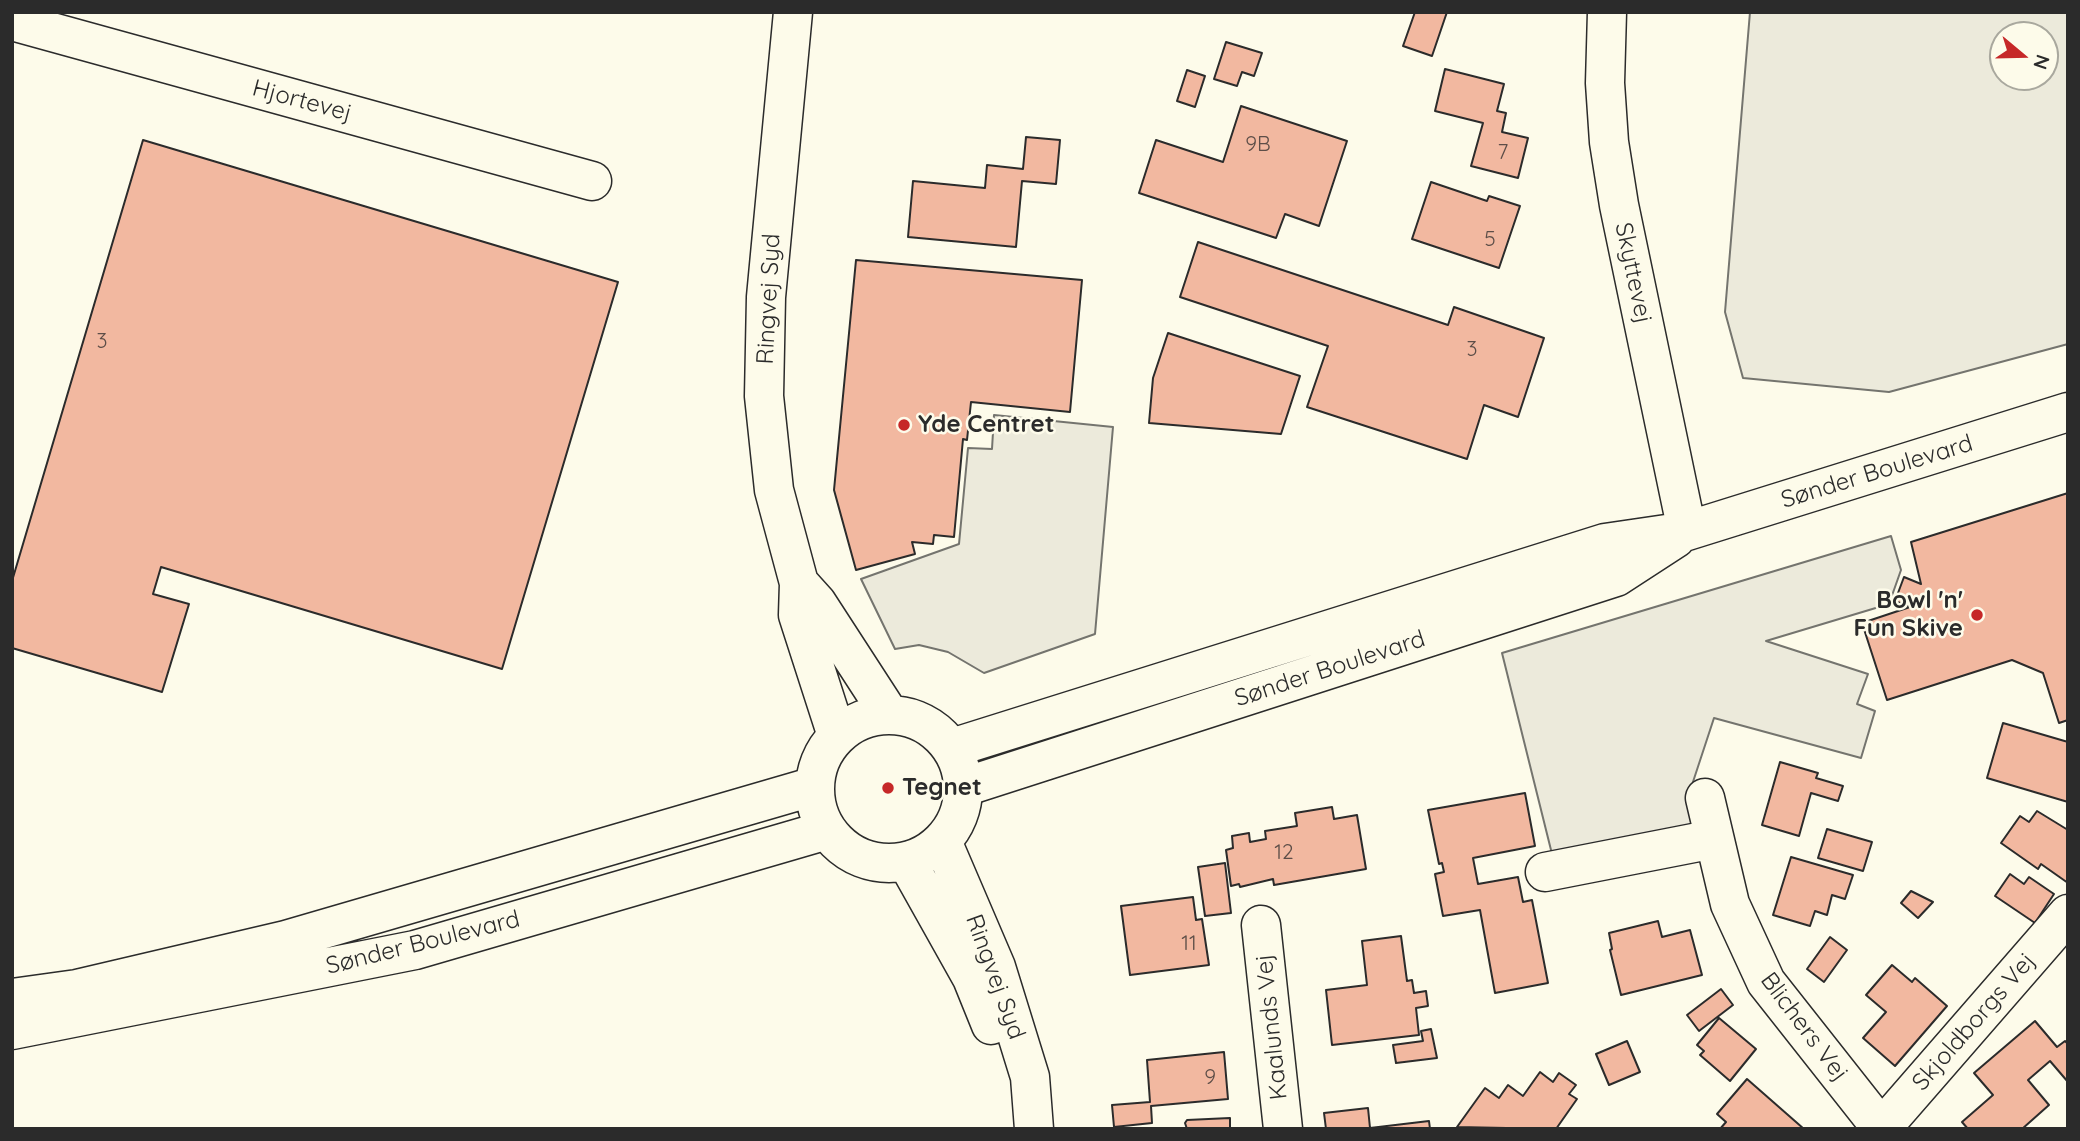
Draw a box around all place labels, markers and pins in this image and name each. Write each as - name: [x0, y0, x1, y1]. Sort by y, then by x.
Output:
- place label: Yde Centret: [918, 411, 1054, 439]
- marker: Yde Centret: [896, 417, 912, 433]
- place label: Bowl 'n' Fun Skive: [1854, 587, 1963, 643]
- marker: Bowl 'n' Fun Skive: [1969, 607, 1985, 623]
- place label: Tegnet: [902, 774, 982, 802]
- marker: Tegnet: [880, 780, 896, 796]

